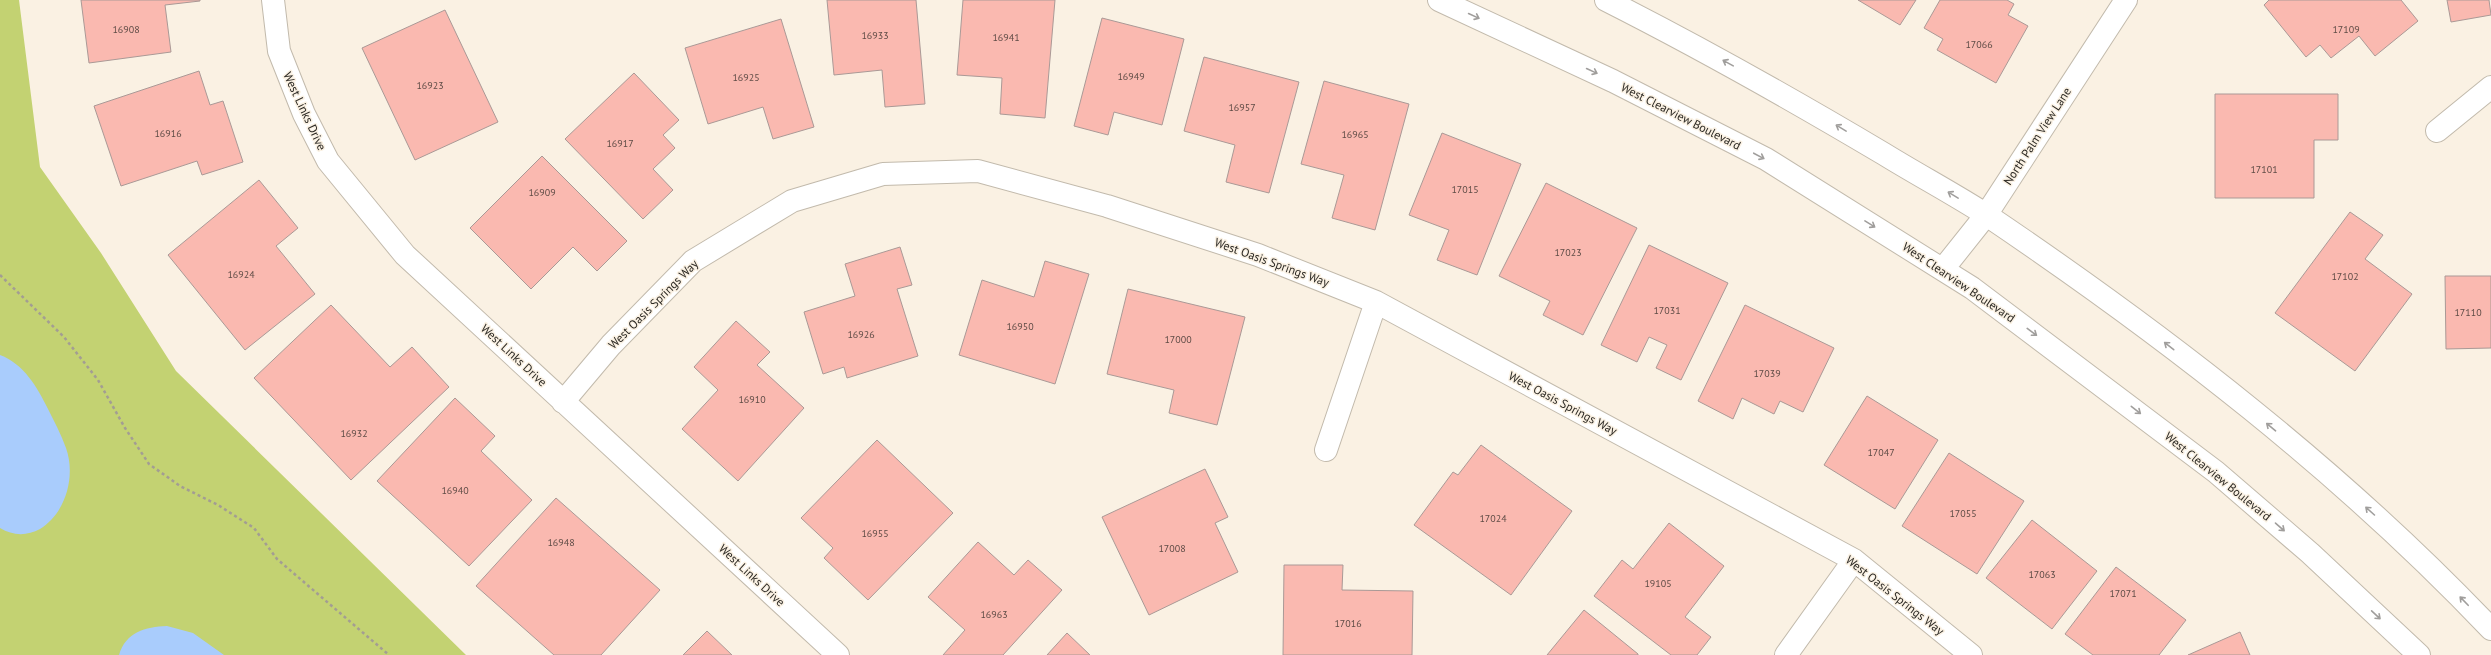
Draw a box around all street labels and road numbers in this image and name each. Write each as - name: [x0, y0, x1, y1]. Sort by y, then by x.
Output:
- street label: West Links Drive: [280, 69, 330, 153]
- street label: West Clearview Boulevard: [1619, 79, 1743, 153]
- street label: North Palm View Lane: [2000, 84, 2074, 188]
- street label: West Oasis Springs Way: [1213, 234, 1332, 290]
- street label: West Clearview Boulevard: [1900, 239, 2018, 325]
- street label: West Oasis Springs Way: [605, 256, 701, 352]
- street label: West Links Drive: [478, 321, 550, 389]
- street label: West Oasis Springs Way: [1506, 368, 1620, 438]
- street label: West Clearview Boulevard: [2162, 428, 2274, 524]
- street label: West Links Drive: [716, 541, 788, 609]
- street label: West Oasis Springs Way: [1843, 552, 1947, 638]

